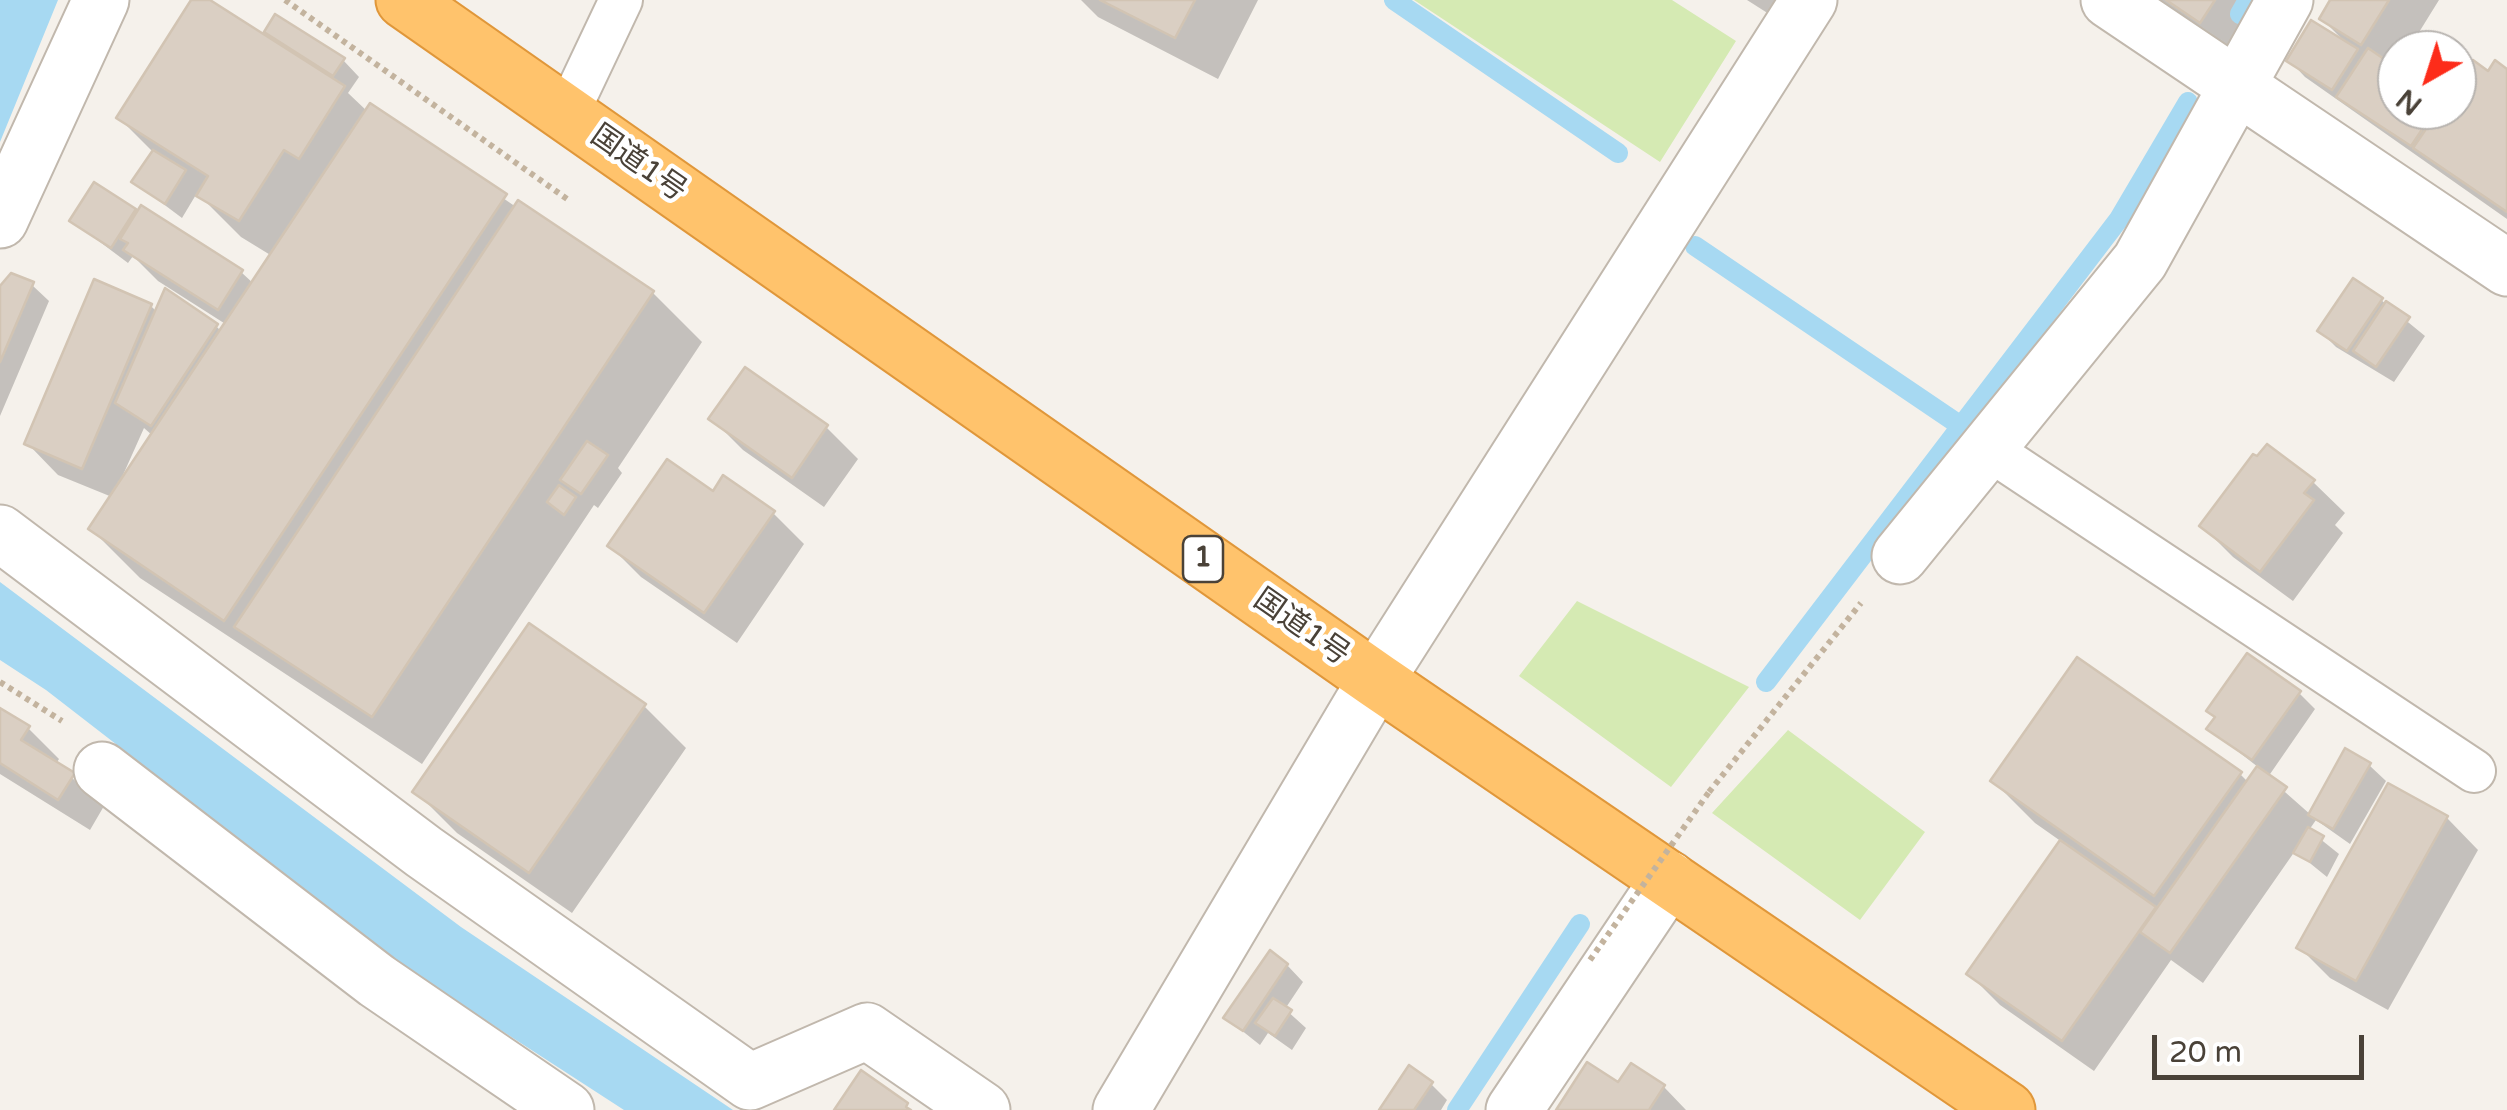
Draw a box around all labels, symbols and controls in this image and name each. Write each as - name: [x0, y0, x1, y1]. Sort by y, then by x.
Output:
- north arrow: [2377, 30, 2477, 130]
- text: N: [2390, 81, 2429, 122]
- street label: 国道1号: [583, 118, 693, 210]
- road number: 1: [1183, 536, 1223, 582]
- street label: 国道1号: [1246, 582, 1356, 674]
- scale bar: [2157, 1015, 2370, 1077]
- text: 20 m: [2169, 1034, 2242, 1071]

